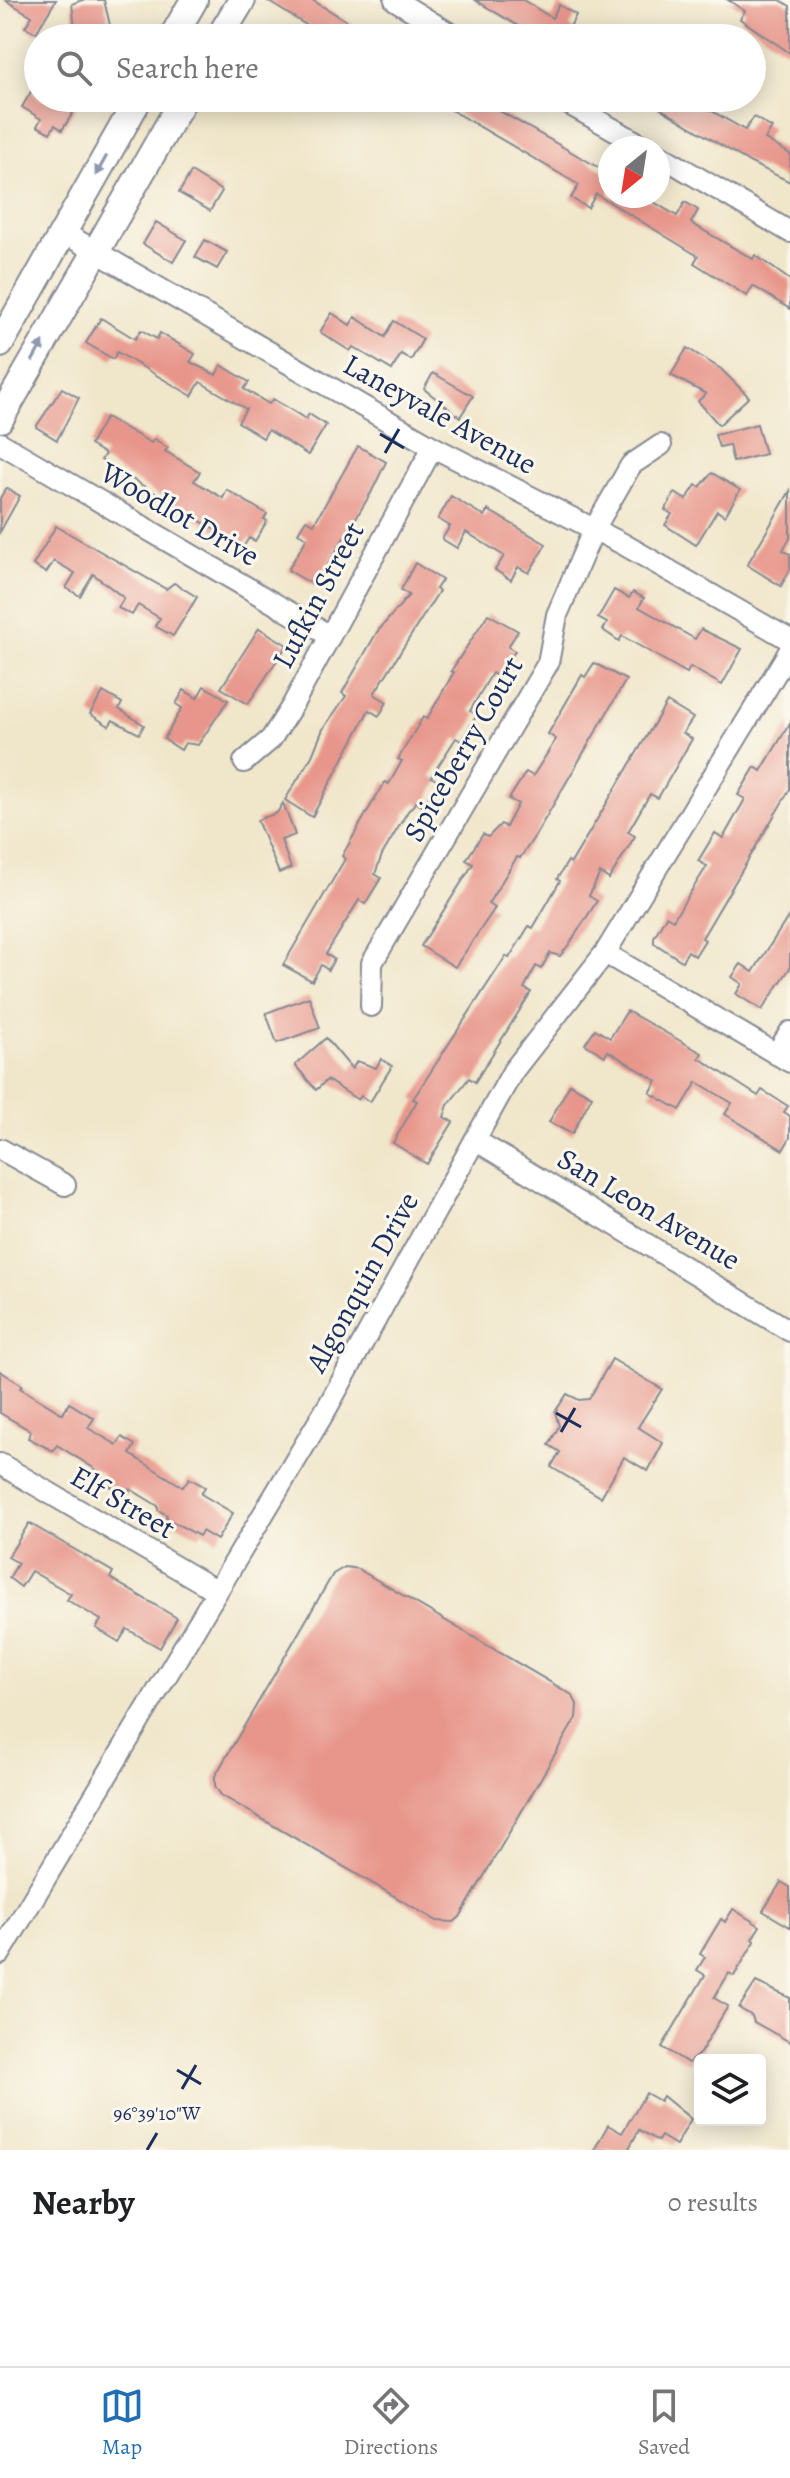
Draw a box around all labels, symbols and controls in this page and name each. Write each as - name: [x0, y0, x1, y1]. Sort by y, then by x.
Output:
- search box: [24, 24, 766, 112]
- icon: search: [52, 46, 96, 90]
- text: Search here: [116, 48, 259, 88]
- north arrow: [598, 136, 670, 208]
- one-way arrow: [94, 155, 108, 177]
- one-way arrow: [31, 339, 45, 362]
- street label: Laneyvale Avenue: [336, 344, 544, 484]
- street label: Woodlot Drive: [92, 452, 267, 576]
- street label: Lufkin Street: [263, 515, 373, 675]
- street label: Spiceberry Court: [394, 649, 532, 849]
- street label: San Leon Avenue: [550, 1139, 748, 1279]
- street label: Algonquin Drive: [295, 1185, 428, 1380]
- street label: Elf Street: [63, 1456, 183, 1548]
- map controls: [694, 2054, 766, 2126]
- button: layers: [694, 2054, 766, 2126]
- text: 96°39'10"W: [113, 2100, 201, 2127]
- text: Nearby: [32, 2179, 135, 2226]
- text: 0 results: [668, 2185, 758, 2220]
- tab: Map: [100, 2384, 144, 2462]
- tab: Directions: [344, 2384, 438, 2462]
- tab: Saved: [638, 2384, 690, 2462]

